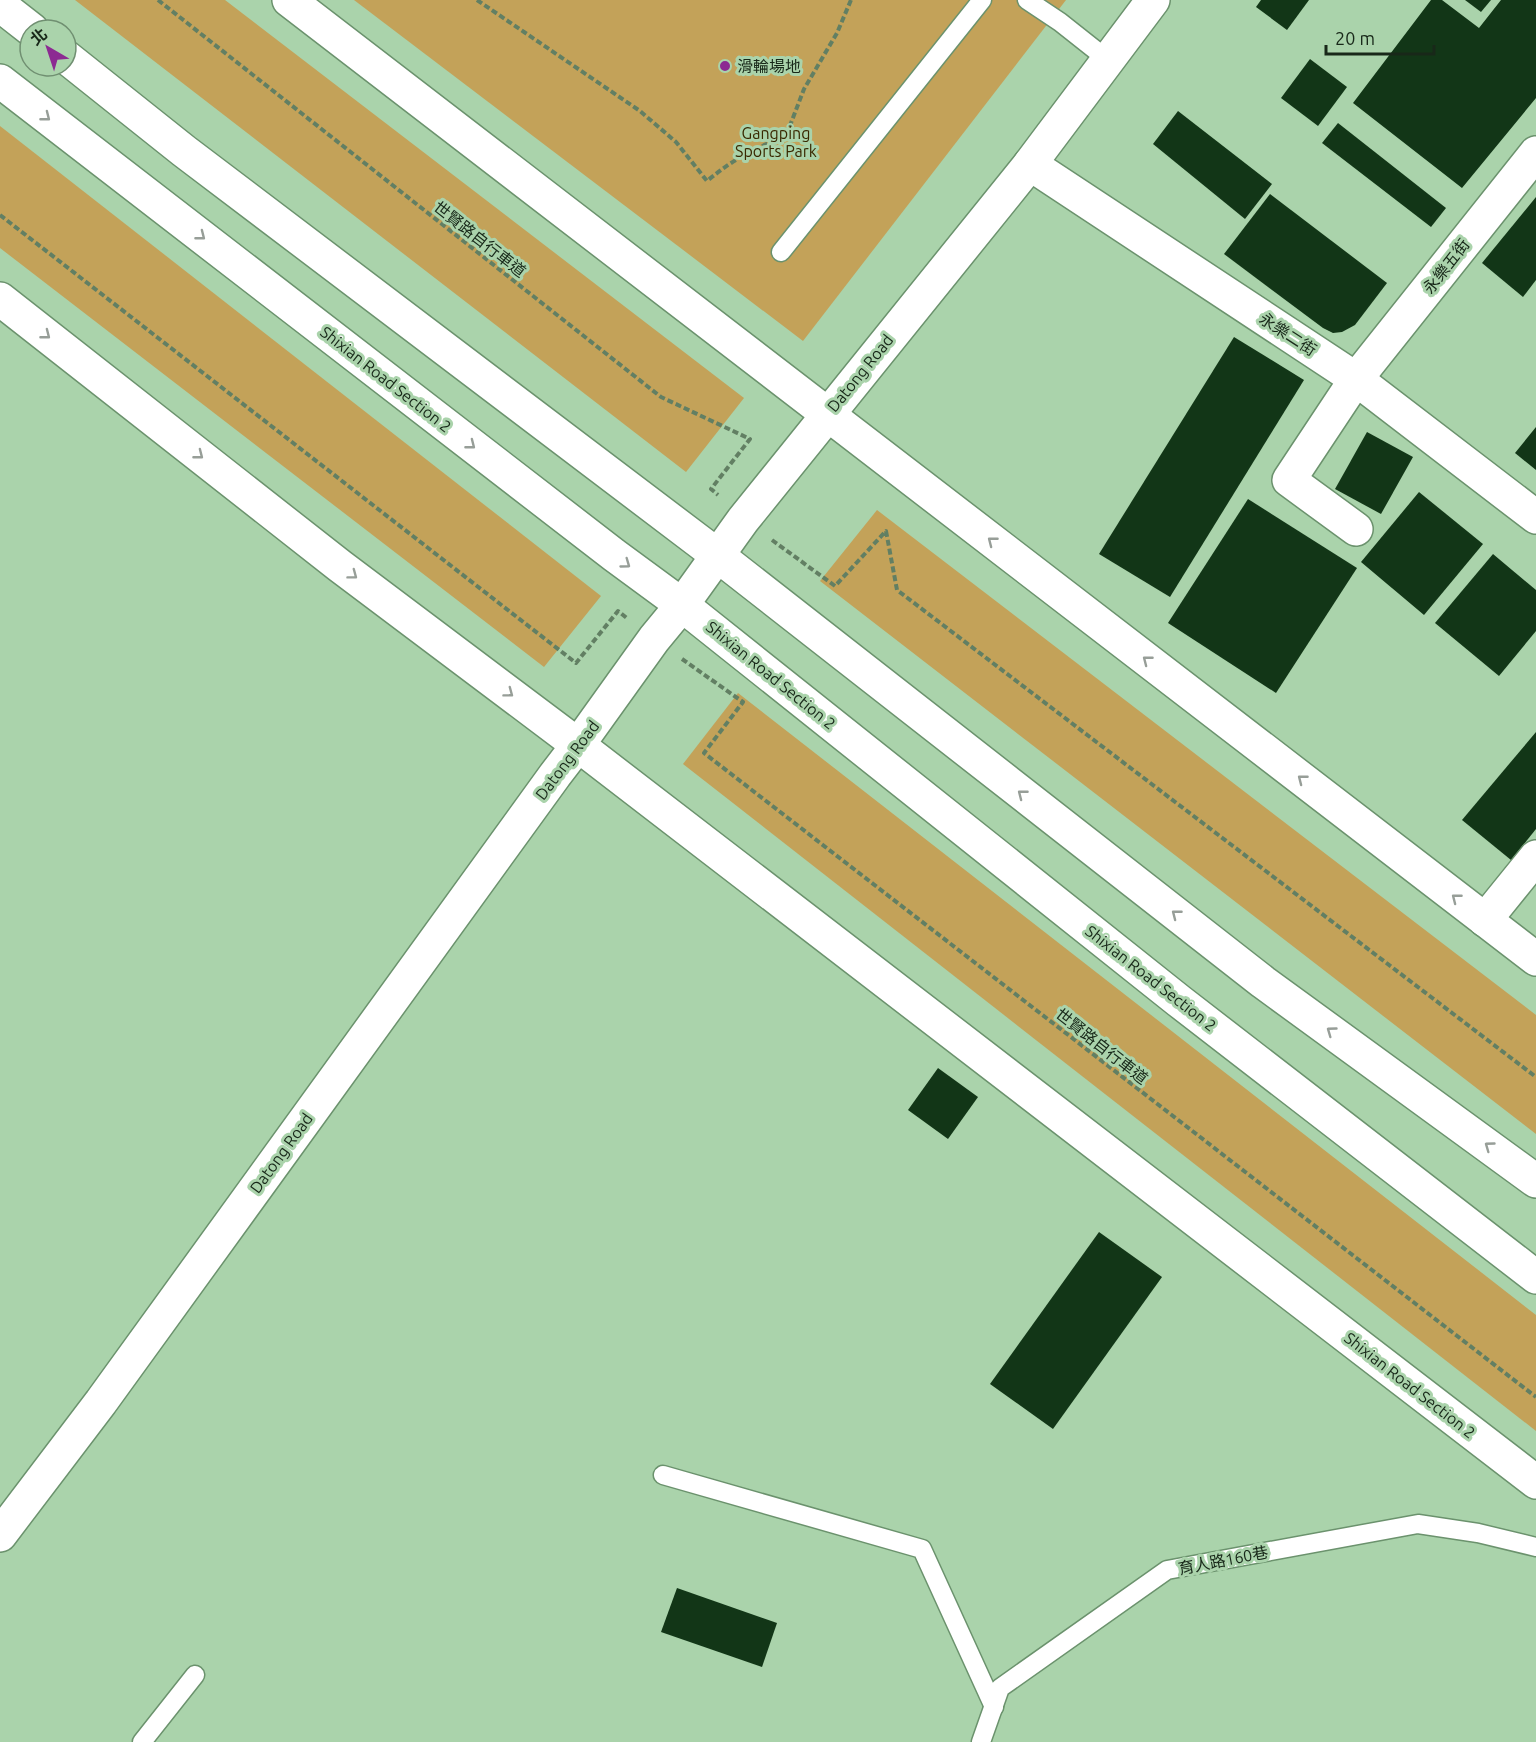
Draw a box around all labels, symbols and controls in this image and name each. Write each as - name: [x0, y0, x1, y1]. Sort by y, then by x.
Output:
- north arrow: [18, 18, 78, 78]
- scale bar: [1326, 18, 1434, 56]
- text: 北: [27, 24, 50, 48]
- text: 20 m: [1335, 28, 1375, 48]
- place label: 滑輪場地: [737, 57, 801, 75]
- marker: 滑輪場地: [718, 59, 732, 73]
- one-way arrow: [40, 109, 51, 120]
- park label: Gangping Sports Park: [735, 124, 817, 160]
- street label: 世賢路自行車道: [430, 197, 530, 281]
- one-way arrow: [194, 228, 205, 239]
- street label: 永樂五街: [1419, 235, 1473, 297]
- street label: 永樂二街: [1256, 309, 1320, 359]
- street label: Shixian Road Section 2: [317, 322, 455, 436]
- one-way arrow: [39, 328, 50, 339]
- street label: Datong Road: [823, 331, 897, 415]
- one-way arrow: [465, 437, 476, 448]
- one-way arrow: [193, 448, 204, 459]
- one-way arrow: [988, 538, 999, 549]
- one-way arrow: [619, 556, 630, 567]
- one-way arrow: [347, 568, 358, 579]
- street label: Shixian Road Section 2: [703, 617, 839, 733]
- one-way arrow: [1143, 657, 1154, 668]
- one-way arrow: [502, 685, 513, 696]
- street label: Datong Road: [532, 717, 602, 803]
- one-way arrow: [1297, 775, 1308, 786]
- one-way arrow: [1018, 790, 1029, 801]
- one-way arrow: [1452, 894, 1463, 905]
- one-way arrow: [1171, 910, 1182, 921]
- street label: Shixian Road Section 2: [1082, 921, 1220, 1035]
- street label: 世賢路自行車道: [1052, 1004, 1152, 1088]
- one-way arrow: [1327, 1028, 1338, 1039]
- street label: Datong Road: [246, 1110, 316, 1196]
- one-way arrow: [1484, 1142, 1495, 1153]
- street label: Shixian Road Section 2: [1341, 1328, 1479, 1442]
- street label: 育人路160巷: [1177, 1542, 1269, 1578]

